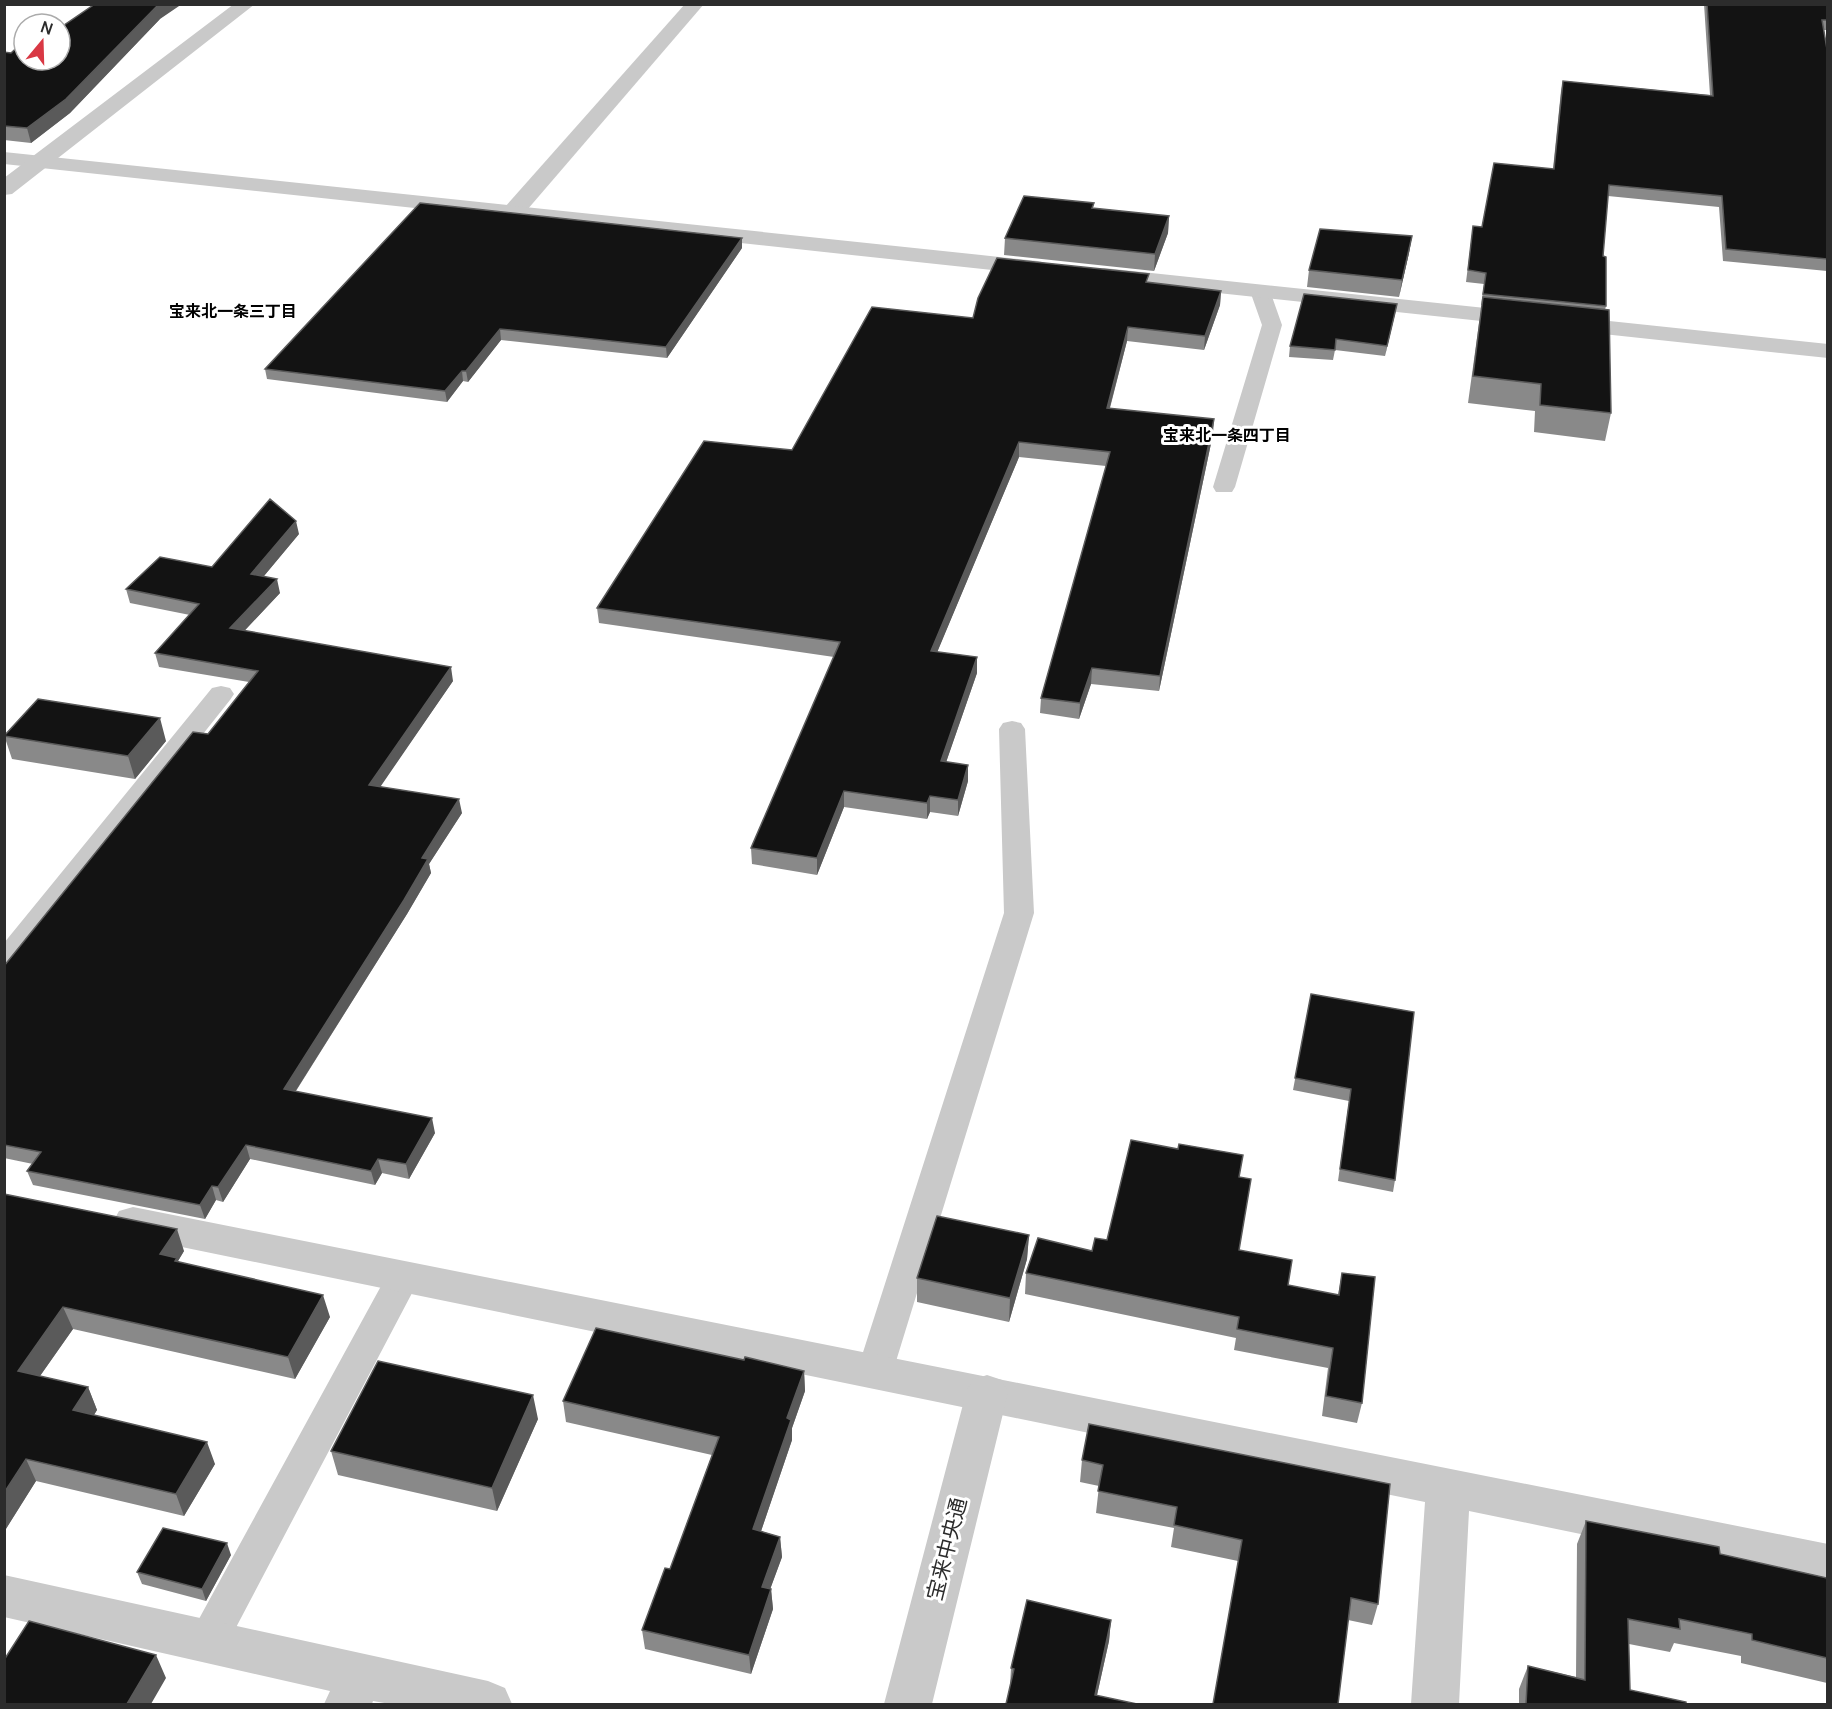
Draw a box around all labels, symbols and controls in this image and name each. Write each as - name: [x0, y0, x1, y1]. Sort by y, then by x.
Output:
- north arrow: [12, 12, 72, 72]
- text: N: [38, 16, 56, 40]
- district label: 宝来北一条三丁目: [169, 300, 297, 322]
- district label: 宝来北一条四丁目: [1163, 424, 1291, 446]
- street label: 宝来中央通: [920, 1494, 972, 1603]

